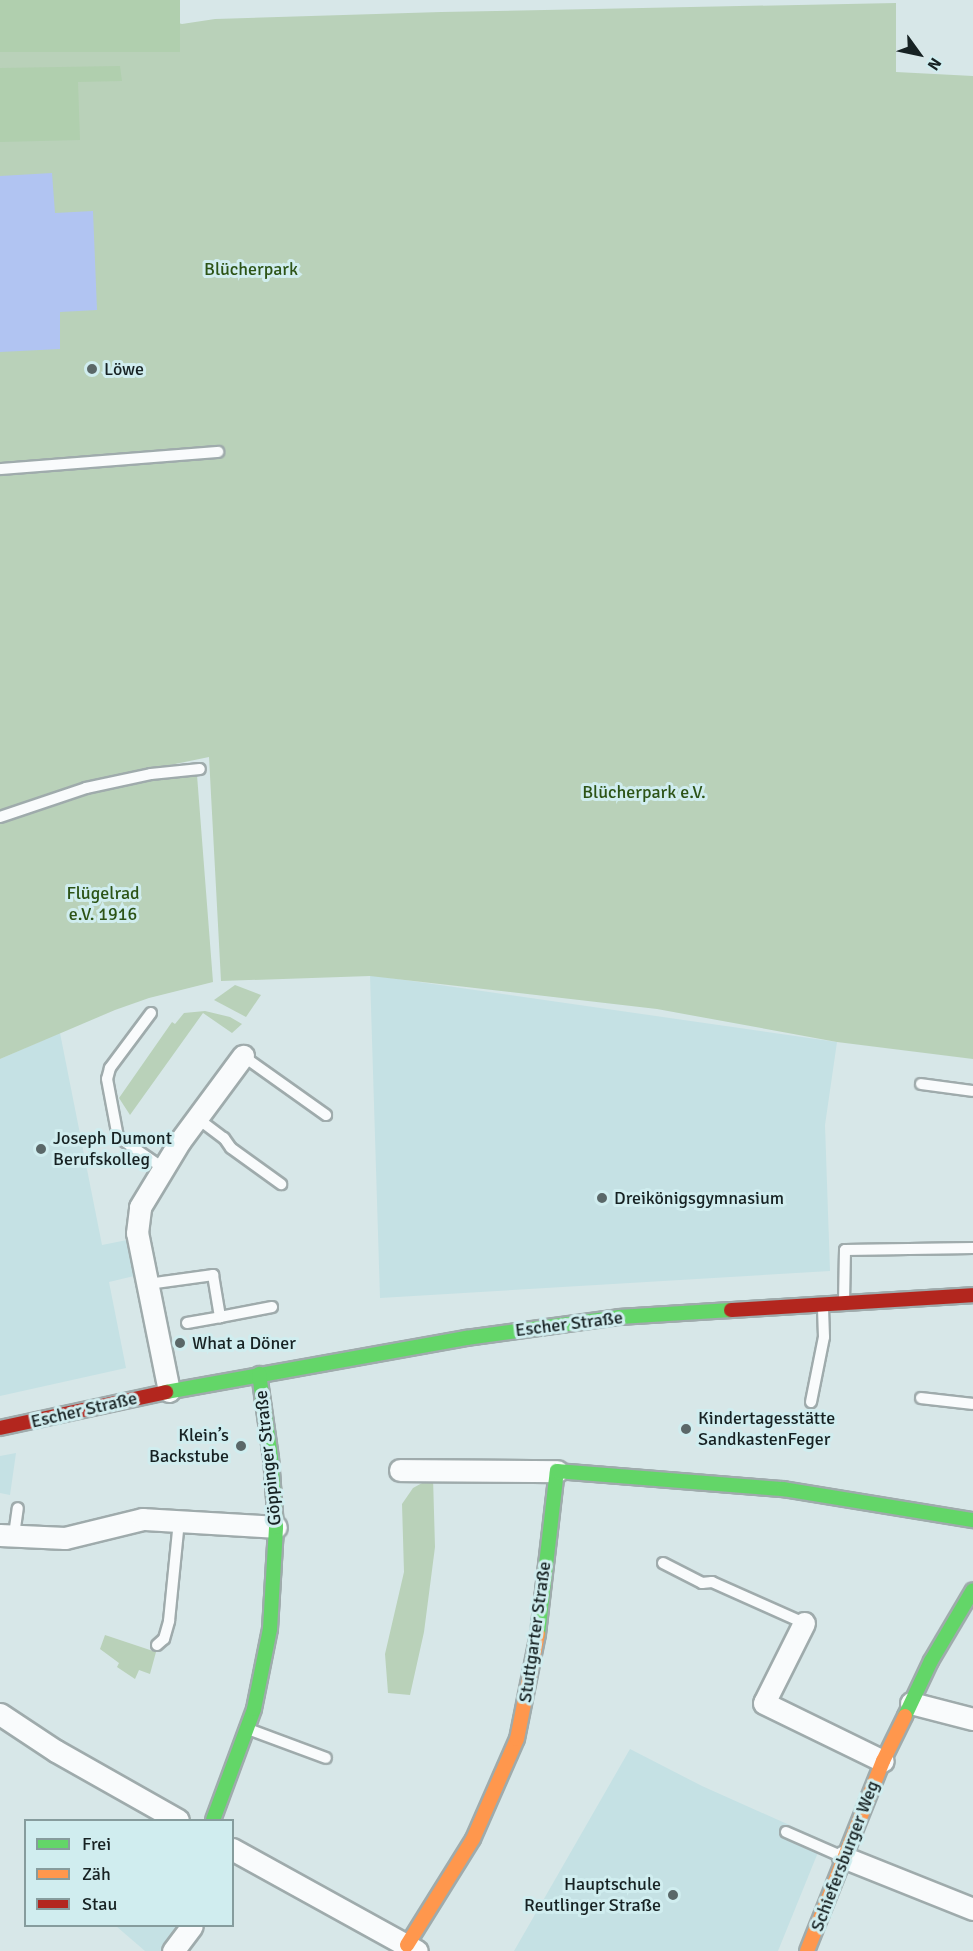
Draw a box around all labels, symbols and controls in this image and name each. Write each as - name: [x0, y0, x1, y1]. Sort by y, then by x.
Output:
- north arrow: [889, 24, 949, 84]
- text: N: [923, 54, 946, 74]
- park label: Blücherpark: [204, 258, 298, 280]
- place label: Löwe: [104, 358, 144, 380]
- marker: Löwe: [85, 362, 99, 376]
- park label: Blücherpark e.V.: [582, 781, 706, 803]
- park label: Flügelrad e.V. 1916: [66, 883, 140, 926]
- place label: Joseph Dumont Berufskolleg: [53, 1128, 172, 1170]
- marker: Joseph Dumont Berufskolleg: [34, 1142, 48, 1156]
- place label: Dreikönigsgymnasium: [614, 1187, 784, 1209]
- marker: Dreikönigsgymnasium: [595, 1191, 609, 1205]
- street label: Escher Straße: [514, 1307, 624, 1341]
- place label: What a Döner: [192, 1332, 296, 1354]
- marker: What a Döner: [173, 1336, 187, 1350]
- street label: Escher Straße: [29, 1387, 139, 1433]
- street label: Göppinger Straße: [250, 1389, 286, 1527]
- place label: Kindertagesstätte SandkastenFeger: [698, 1408, 835, 1450]
- marker: Kindertagesstätte SandkastenFeger: [679, 1422, 693, 1436]
- place label: Klein’s Backstube: [149, 1425, 229, 1468]
- marker: Klein’s Backstube: [234, 1439, 248, 1453]
- street label: Stuttgarter Straße: [514, 1560, 556, 1704]
- street label: Schiefersburger Weg: [806, 1778, 884, 1934]
- legend: [24, 1819, 234, 1927]
- text: Frei: [82, 1833, 111, 1855]
- text: Zäh: [82, 1863, 111, 1885]
- place label: Hauptschule Reutlinger Straße: [524, 1874, 661, 1916]
- marker: Hauptschule Reutlinger Straße: [666, 1888, 680, 1902]
- text: Stau: [82, 1893, 117, 1915]

